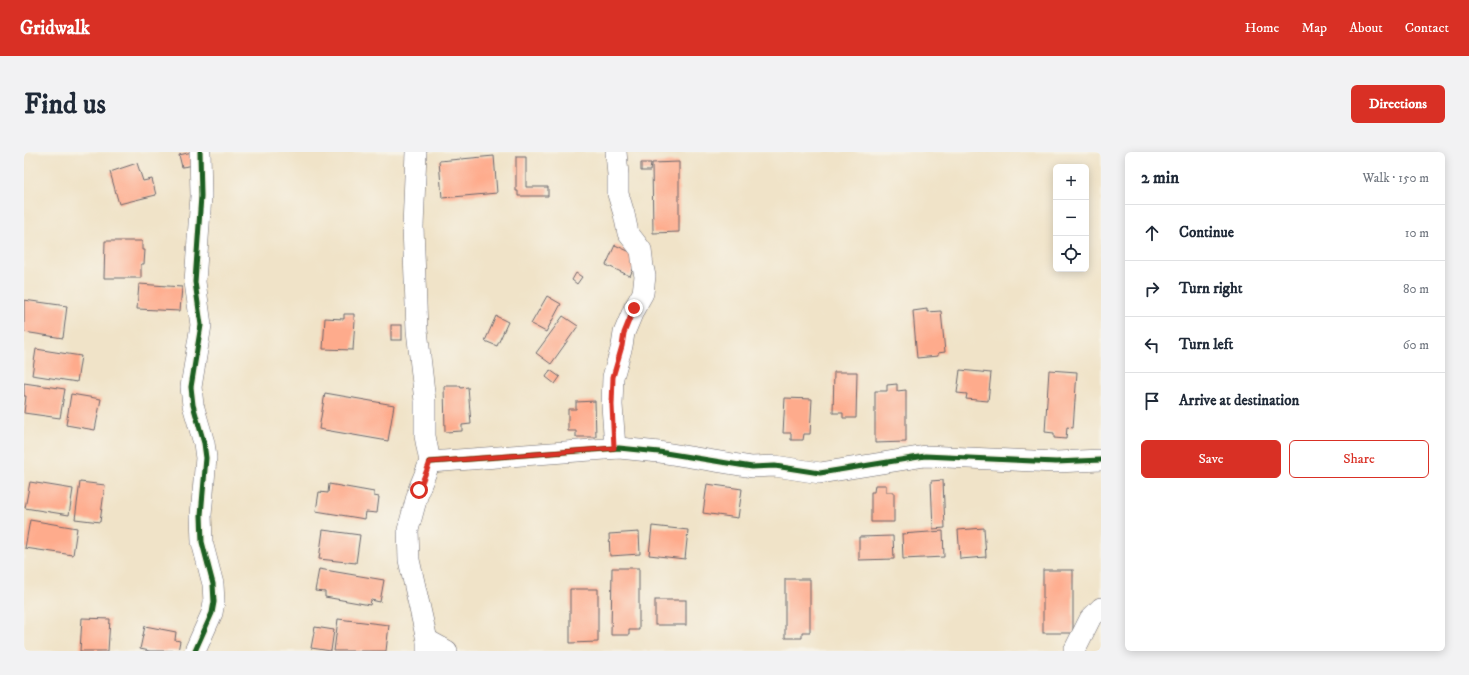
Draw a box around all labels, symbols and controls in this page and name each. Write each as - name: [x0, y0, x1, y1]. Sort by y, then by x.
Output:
- text: Gridwalk: [20, 17, 90, 40]
- text: Home: [1245, 19, 1279, 37]
- text: Map: [1301, 19, 1327, 37]
- text: About: [1349, 19, 1383, 37]
- text: Contact: [1405, 19, 1449, 37]
- button: Directions: [1351, 85, 1445, 123]
- text: Find us: [24, 87, 106, 122]
- map controls: [1053, 164, 1089, 272]
- button: +: [1053, 164, 1089, 200]
- text: 2 min: [1141, 167, 1179, 189]
- text: Walk · 150 m: [1363, 170, 1429, 186]
- button: −: [1053, 200, 1089, 236]
- icon: ahead: [1141, 222, 1163, 244]
- text: Continue: [1179, 223, 1234, 242]
- text: 10 m: [1405, 225, 1429, 241]
- button: locate: [1053, 236, 1089, 272]
- icon: right: [1141, 278, 1163, 300]
- text: Turn right: [1179, 279, 1242, 298]
- text: 80 m: [1403, 281, 1429, 297]
- route end: [625, 299, 643, 317]
- icon: left: [1141, 334, 1163, 356]
- text: Turn left: [1179, 335, 1233, 354]
- text: 60 m: [1403, 337, 1429, 353]
- icon: arrive: [1141, 390, 1163, 412]
- text: Arrive at destination: [1179, 391, 1299, 410]
- button: Save: [1141, 440, 1281, 478]
- button: Share: [1289, 440, 1429, 478]
- route start: [410, 481, 428, 499]

